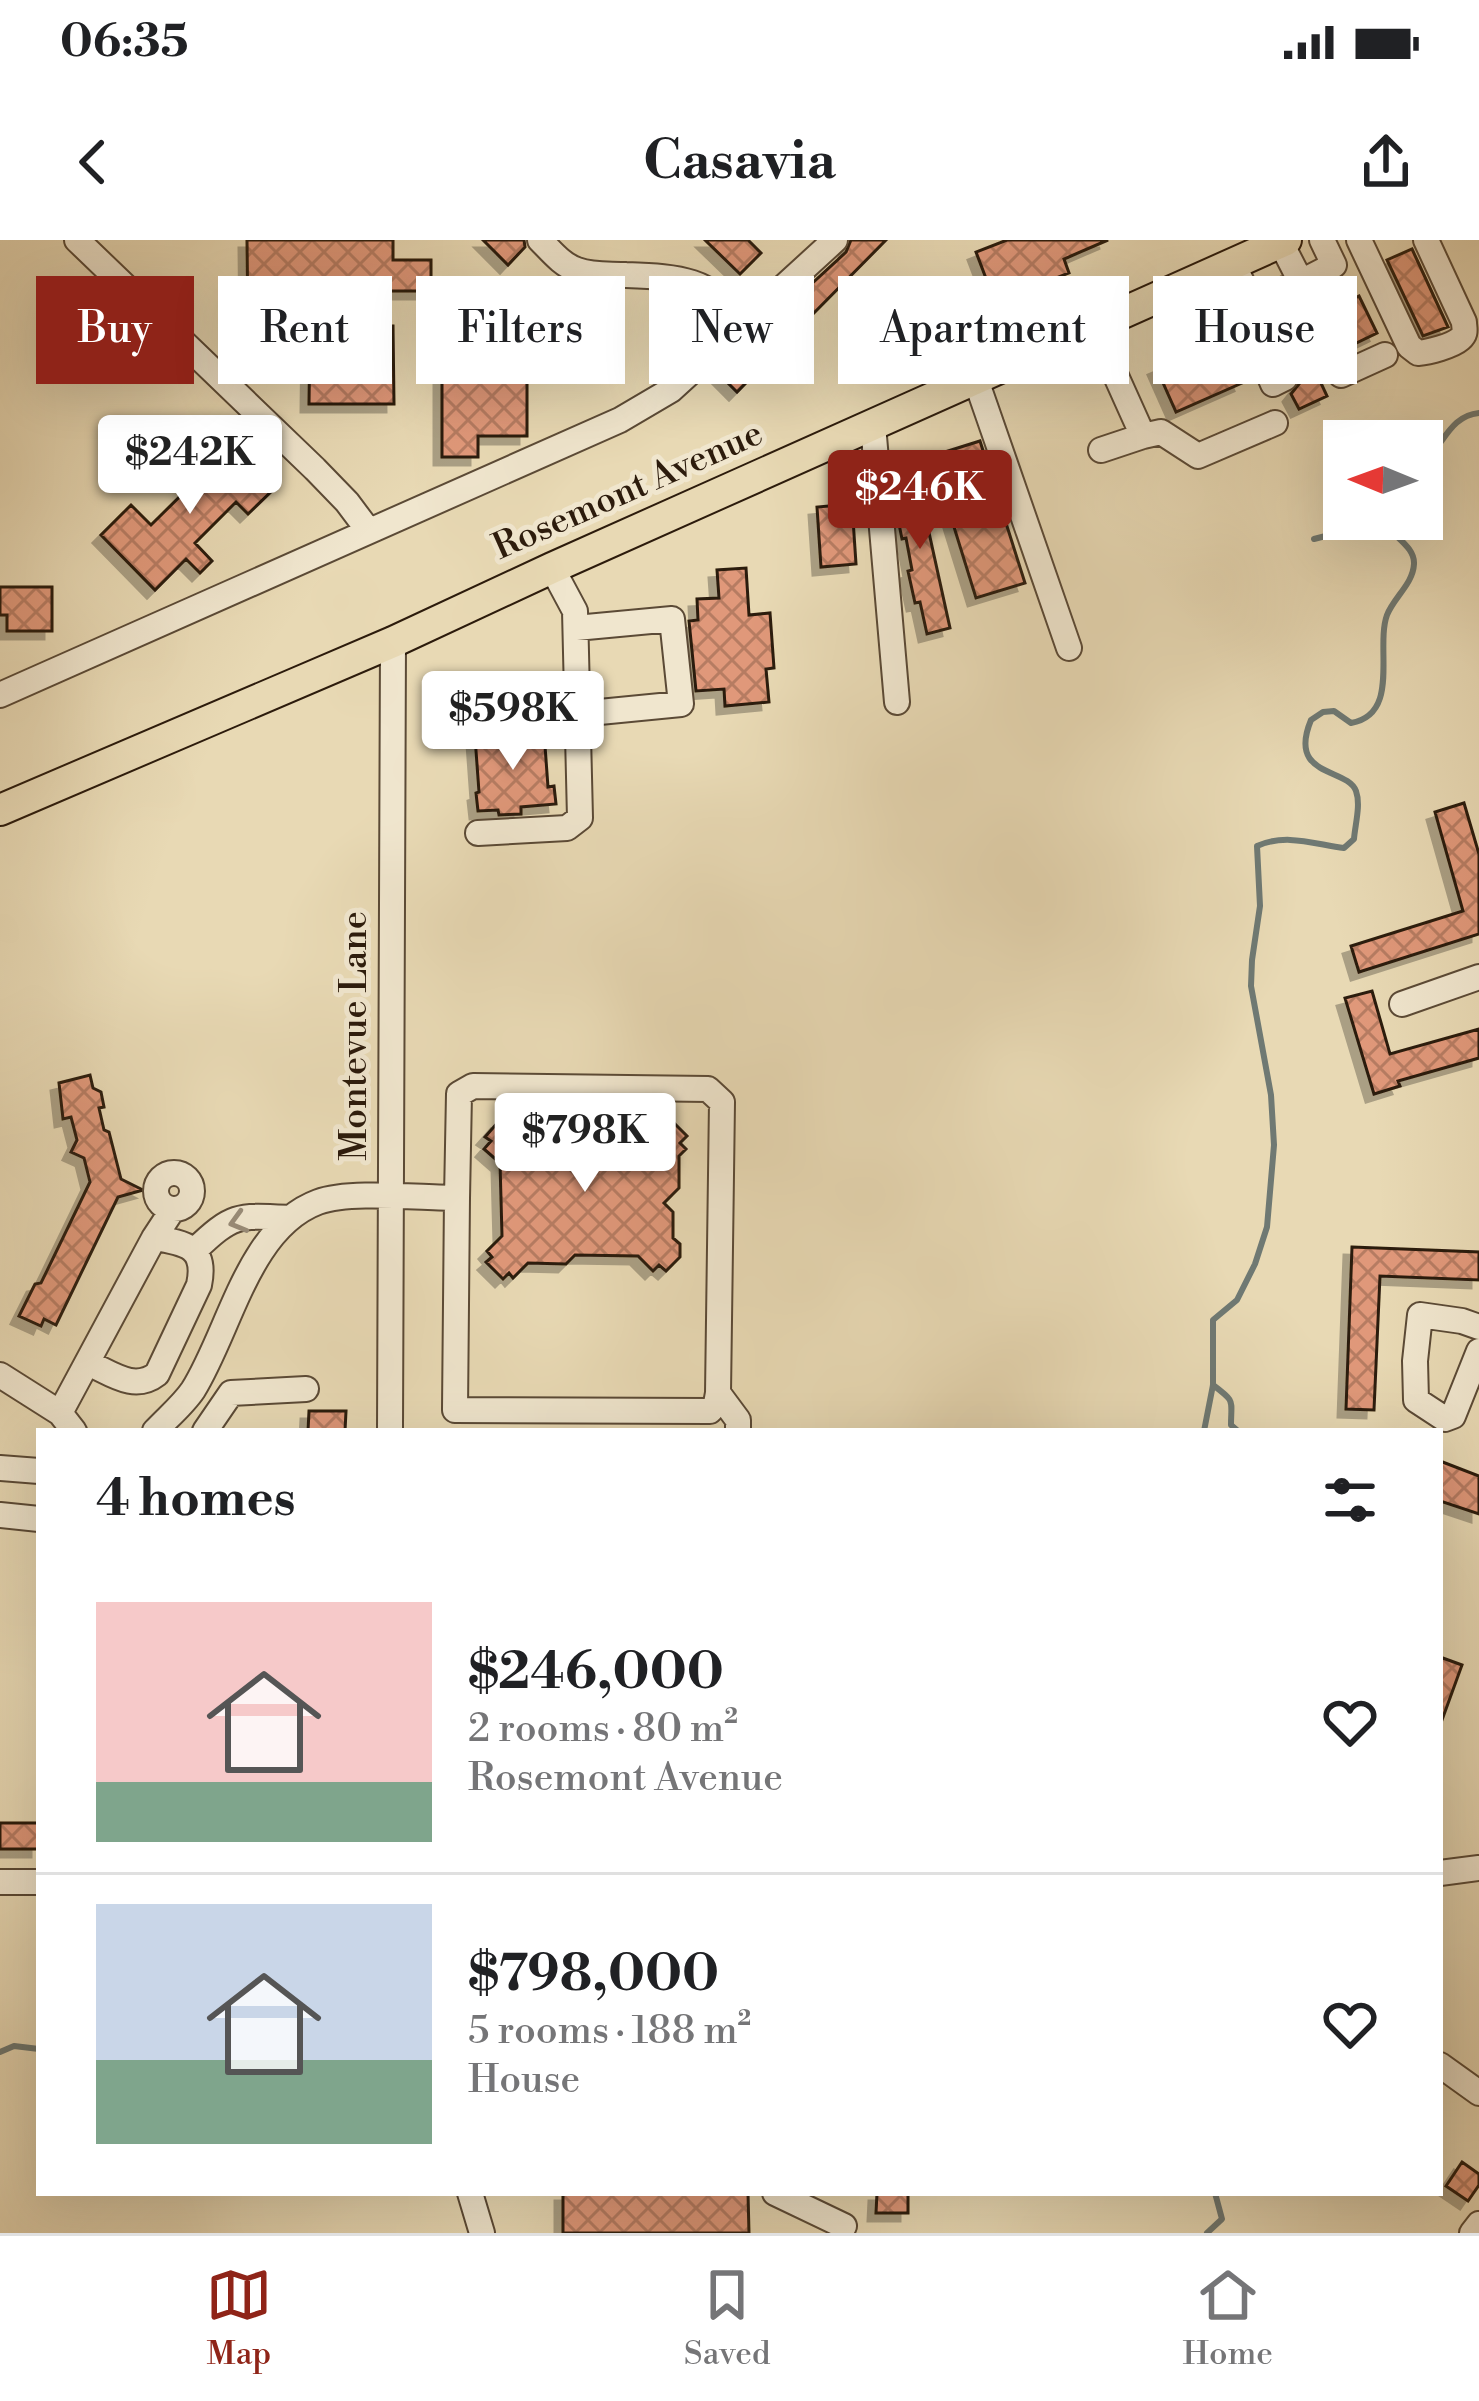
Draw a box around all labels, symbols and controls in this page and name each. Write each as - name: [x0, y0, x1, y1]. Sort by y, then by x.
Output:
- text: 06:35: [60, 14, 188, 71]
- text: Casavia: [643, 128, 836, 196]
- icon: back: [60, 129, 126, 195]
- icon: share: [1353, 129, 1419, 195]
- chip: Buy: [36, 276, 194, 384]
- chip: Rent: [218, 276, 392, 384]
- chip: Filters: [416, 276, 625, 384]
- chip: New: [649, 276, 814, 384]
- chip: Apartment: [838, 276, 1129, 384]
- chip: House: [1153, 276, 1357, 384]
- street label: Rosemont Avenue: [486, 411, 770, 571]
- pin: $242K: [106, 415, 274, 517]
- north arrow: [1323, 420, 1443, 540]
- map controls: [1323, 420, 1443, 540]
- text: $242K: [125, 429, 255, 478]
- pin: $246K: [836, 450, 1004, 552]
- text: $246K: [855, 464, 985, 513]
- pin: $598K: [429, 671, 597, 773]
- text: $598K: [449, 685, 577, 734]
- street label: Montevue Lane: [333, 911, 378, 1161]
- pin: $798K: [501, 1093, 669, 1195]
- text: $798K: [522, 1107, 648, 1156]
- one-way arrow: [228, 1208, 249, 1233]
- icon: filters: [1317, 1467, 1383, 1533]
- text: 4 homes: [96, 1468, 296, 1532]
- text: $246,000: [468, 1641, 724, 1705]
- icon: home: [192, 1650, 336, 1794]
- icon: heart: [1317, 1689, 1383, 1755]
- text: 2 rooms · 80 m²: [468, 1705, 738, 1754]
- text: Rosemont Avenue: [468, 1754, 783, 1803]
- text: $798,000: [468, 1943, 719, 2007]
- icon: home: [192, 1952, 336, 2096]
- icon: heart: [1317, 1991, 1383, 2057]
- text: 5 rooms · 188 m²: [468, 2007, 751, 2056]
- text: House: [468, 2056, 580, 2105]
- tab: Map: [206, 2262, 272, 2375]
- tab: Saved: [684, 2262, 771, 2375]
- tab: Home: [1182, 2262, 1273, 2375]

